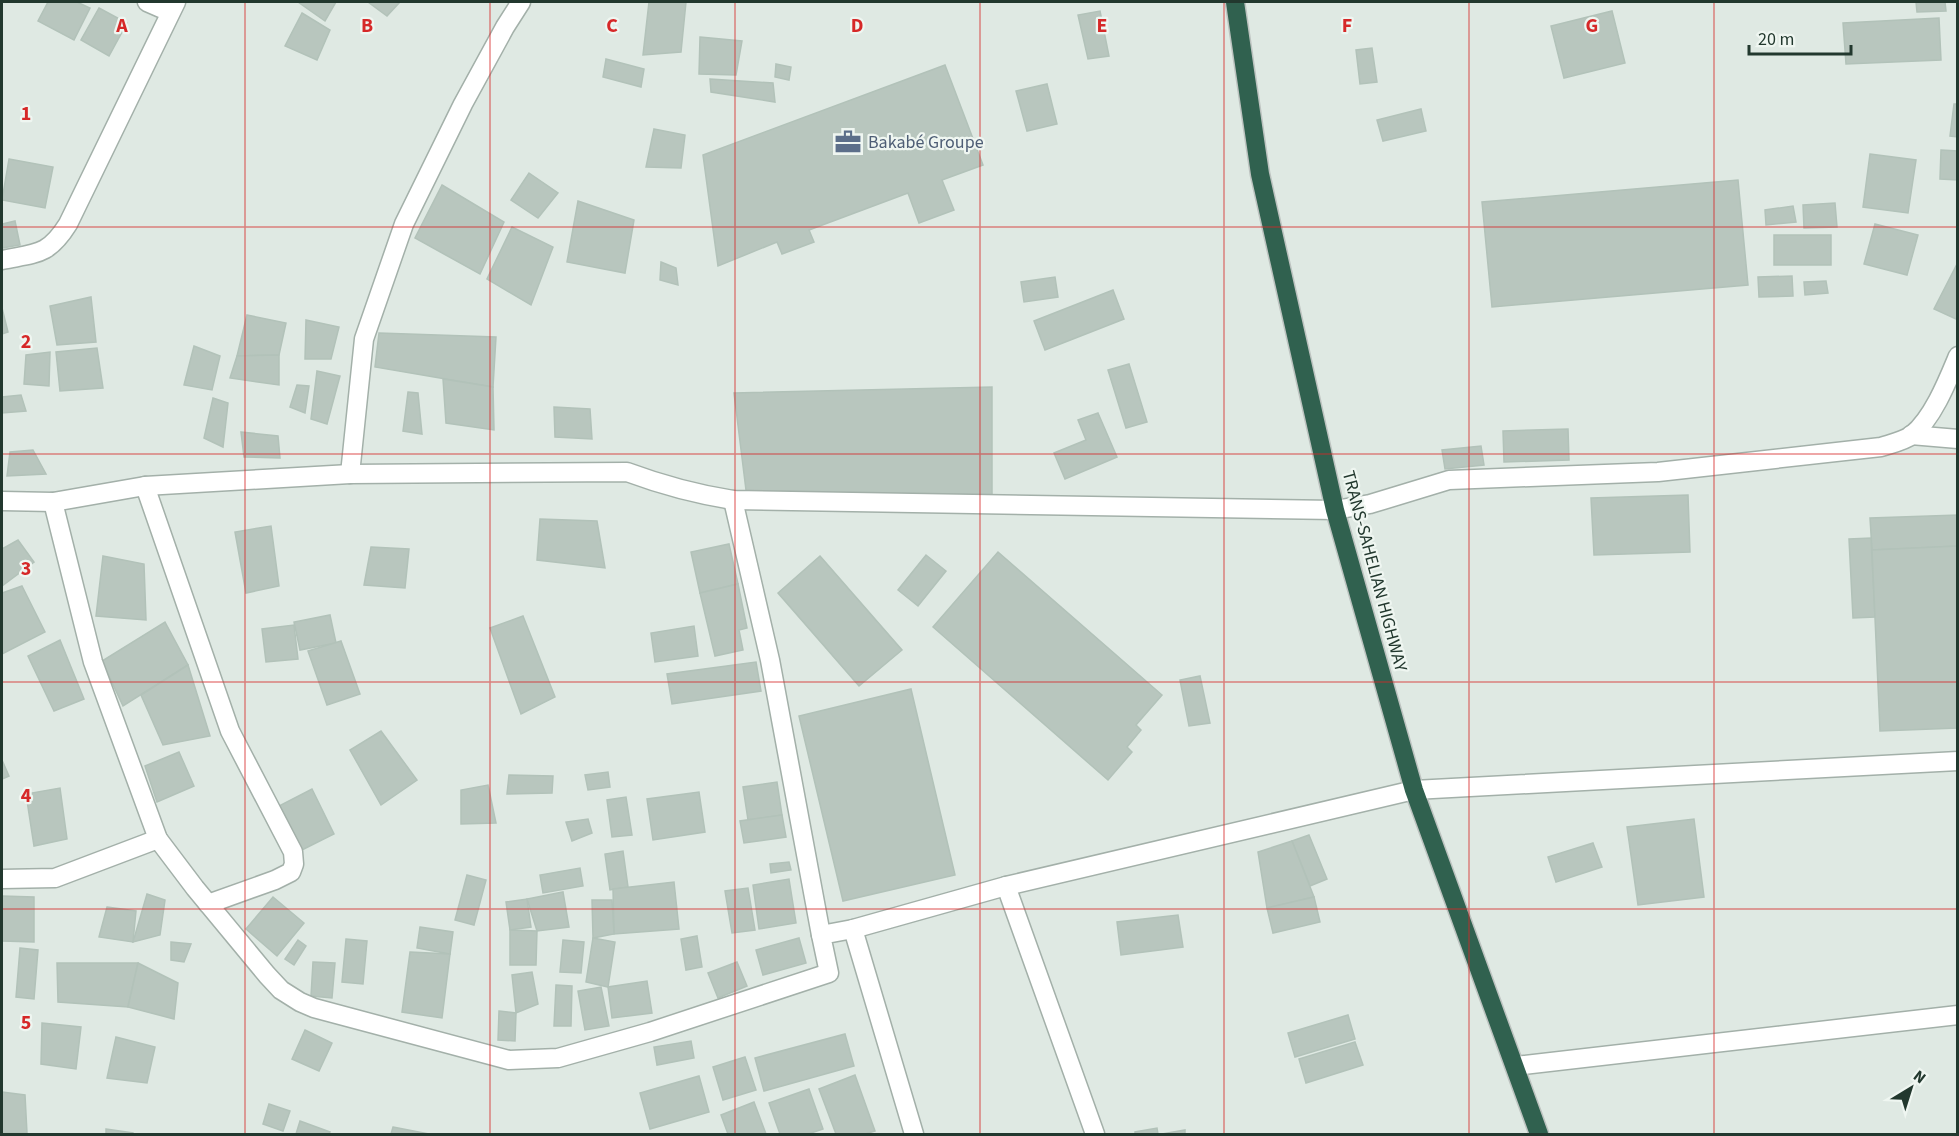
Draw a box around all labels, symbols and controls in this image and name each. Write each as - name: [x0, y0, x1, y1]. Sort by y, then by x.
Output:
- text: A: [115, 12, 128, 40]
- text: B: [361, 12, 373, 40]
- text: C: [606, 12, 618, 40]
- text: D: [851, 12, 863, 40]
- text: E: [1097, 12, 1107, 40]
- text: F: [1342, 12, 1352, 40]
- text: G: [1586, 12, 1598, 40]
- scale bar: [1749, 18, 1851, 56]
- text: 20 m: [1758, 27, 1794, 52]
- text: 1: [21, 100, 31, 128]
- office icon: Bakabé Groupe: [833, 127, 863, 157]
- place label: Bakabé Groupe: [868, 130, 984, 155]
- text: 2: [21, 328, 31, 356]
- street label: TRANS-SAHELIAN HIGHWAY: [1336, 468, 1413, 675]
- text: 3: [21, 555, 31, 583]
- text: 4: [21, 782, 32, 810]
- text: 5: [21, 1009, 31, 1037]
- north arrow: [1881, 1058, 1941, 1118]
- text: N: [1909, 1065, 1931, 1089]

